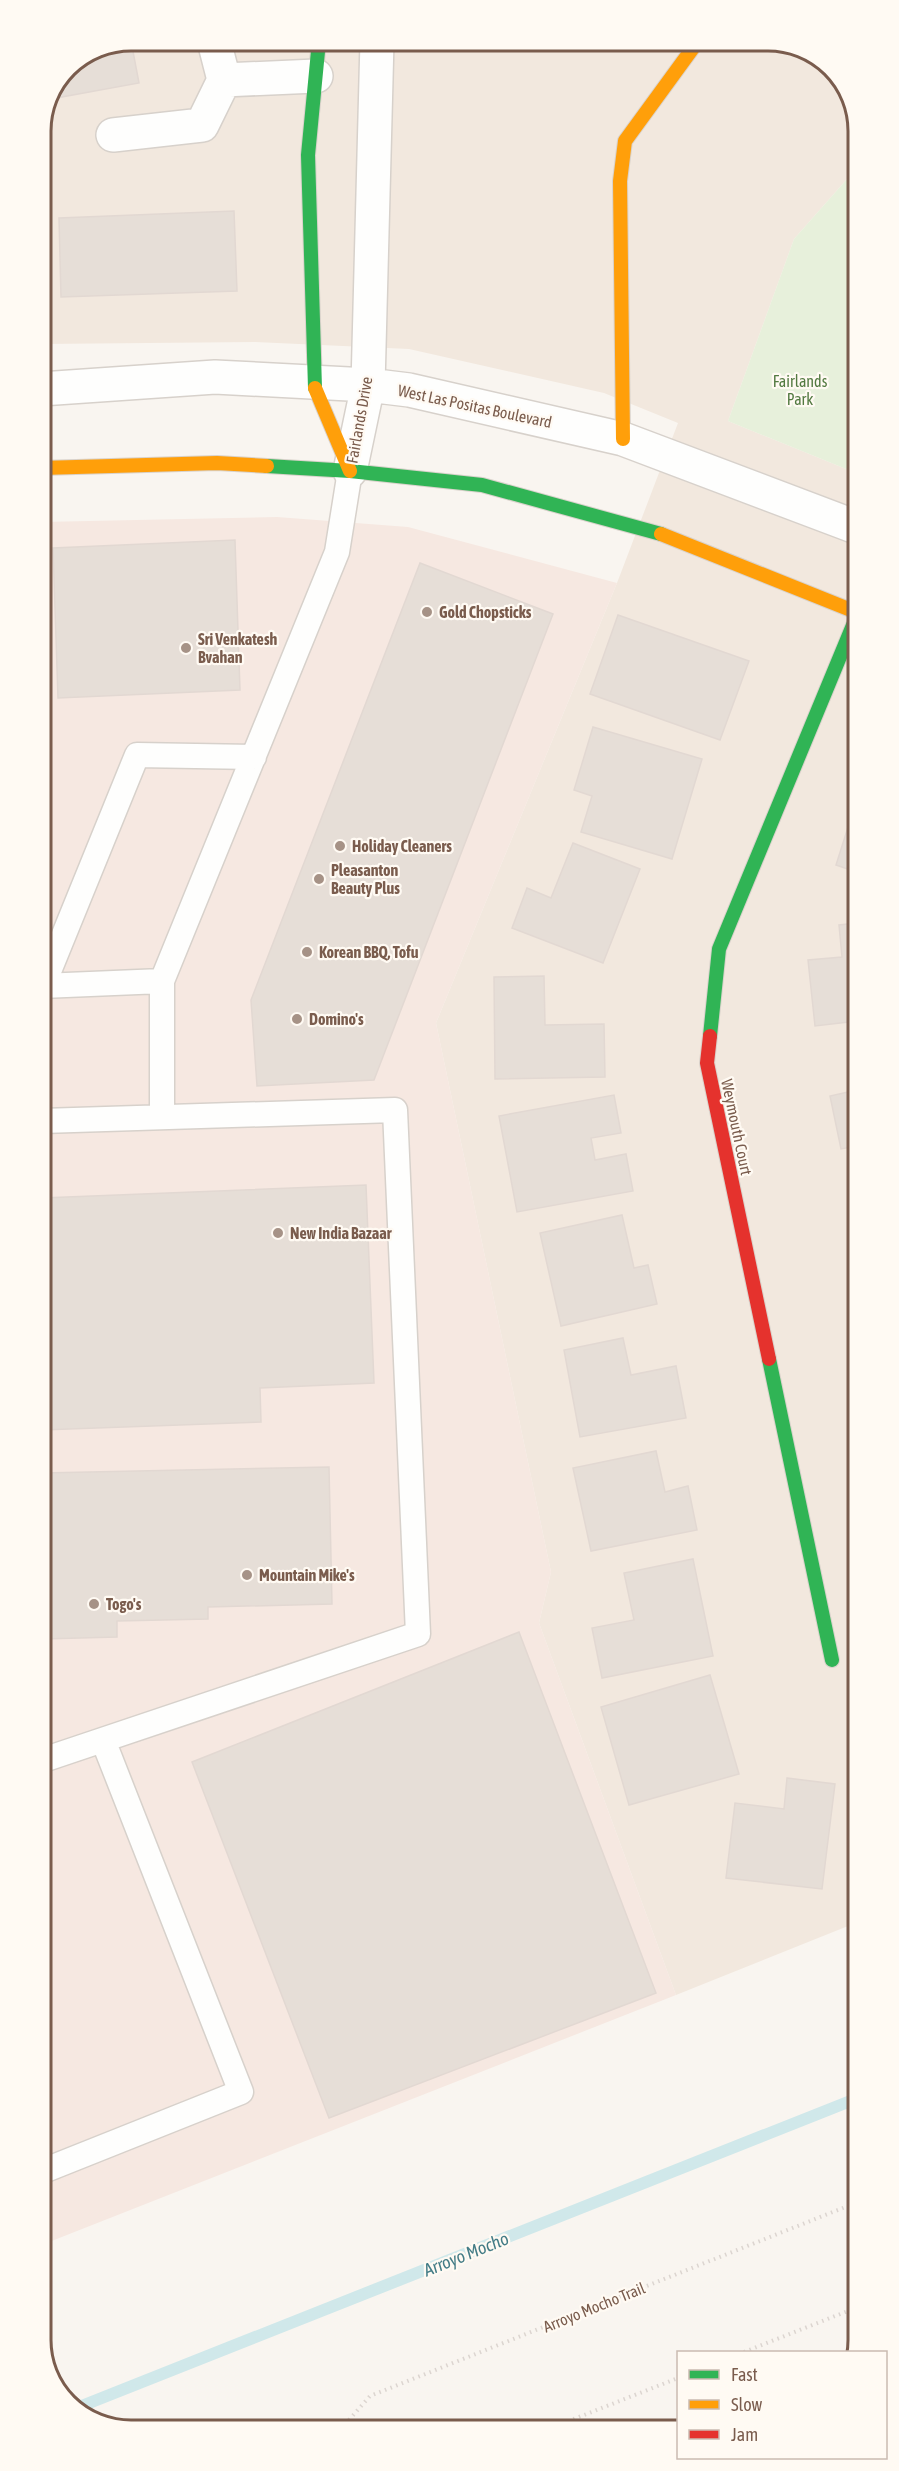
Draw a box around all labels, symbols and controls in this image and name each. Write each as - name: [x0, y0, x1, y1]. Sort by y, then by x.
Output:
- park label: Fairlands Park: [773, 372, 828, 408]
- street label: Fairlands Drive: [343, 375, 375, 465]
- street label: West Las Positas Boulevard: [396, 381, 554, 431]
- place label: Gold Chopsticks: [439, 603, 532, 621]
- marker: Gold Chopsticks: [420, 605, 434, 619]
- place label: Sri Venkatesh Bvahan: [198, 630, 278, 666]
- marker: Sri Venkatesh Bvahan: [179, 641, 193, 655]
- place label: Holiday Cleaners: [352, 837, 452, 855]
- marker: Holiday Cleaners: [333, 839, 347, 853]
- place label: Pleasanton Beauty Plus: [331, 861, 400, 897]
- marker: Pleasanton Beauty Plus: [312, 872, 326, 886]
- place label: Korean BBQ, Tofu: [319, 943, 419, 961]
- marker: Korean BBQ, Tofu: [300, 945, 314, 959]
- place label: Domino's: [309, 1010, 364, 1028]
- marker: Domino's: [290, 1012, 304, 1026]
- street label: Weymouth Court: [717, 1077, 756, 1177]
- place label: New India Bazaar: [290, 1224, 392, 1242]
- marker: New India Bazaar: [271, 1226, 285, 1240]
- place label: Mountain Mike's: [259, 1566, 355, 1584]
- marker: Mountain Mike's: [240, 1568, 254, 1582]
- place label: Togo's: [106, 1595, 142, 1613]
- marker: Togo's: [87, 1597, 101, 1611]
- water label: Arroyo Mocho: [420, 2227, 512, 2281]
- street label: Arroyo Mocho Trail: [540, 2278, 649, 2337]
- legend: [677, 2351, 887, 2459]
- text: Fast: [731, 2364, 758, 2385]
- text: Slow: [731, 2394, 762, 2415]
- text: Jam: [731, 2424, 758, 2445]

